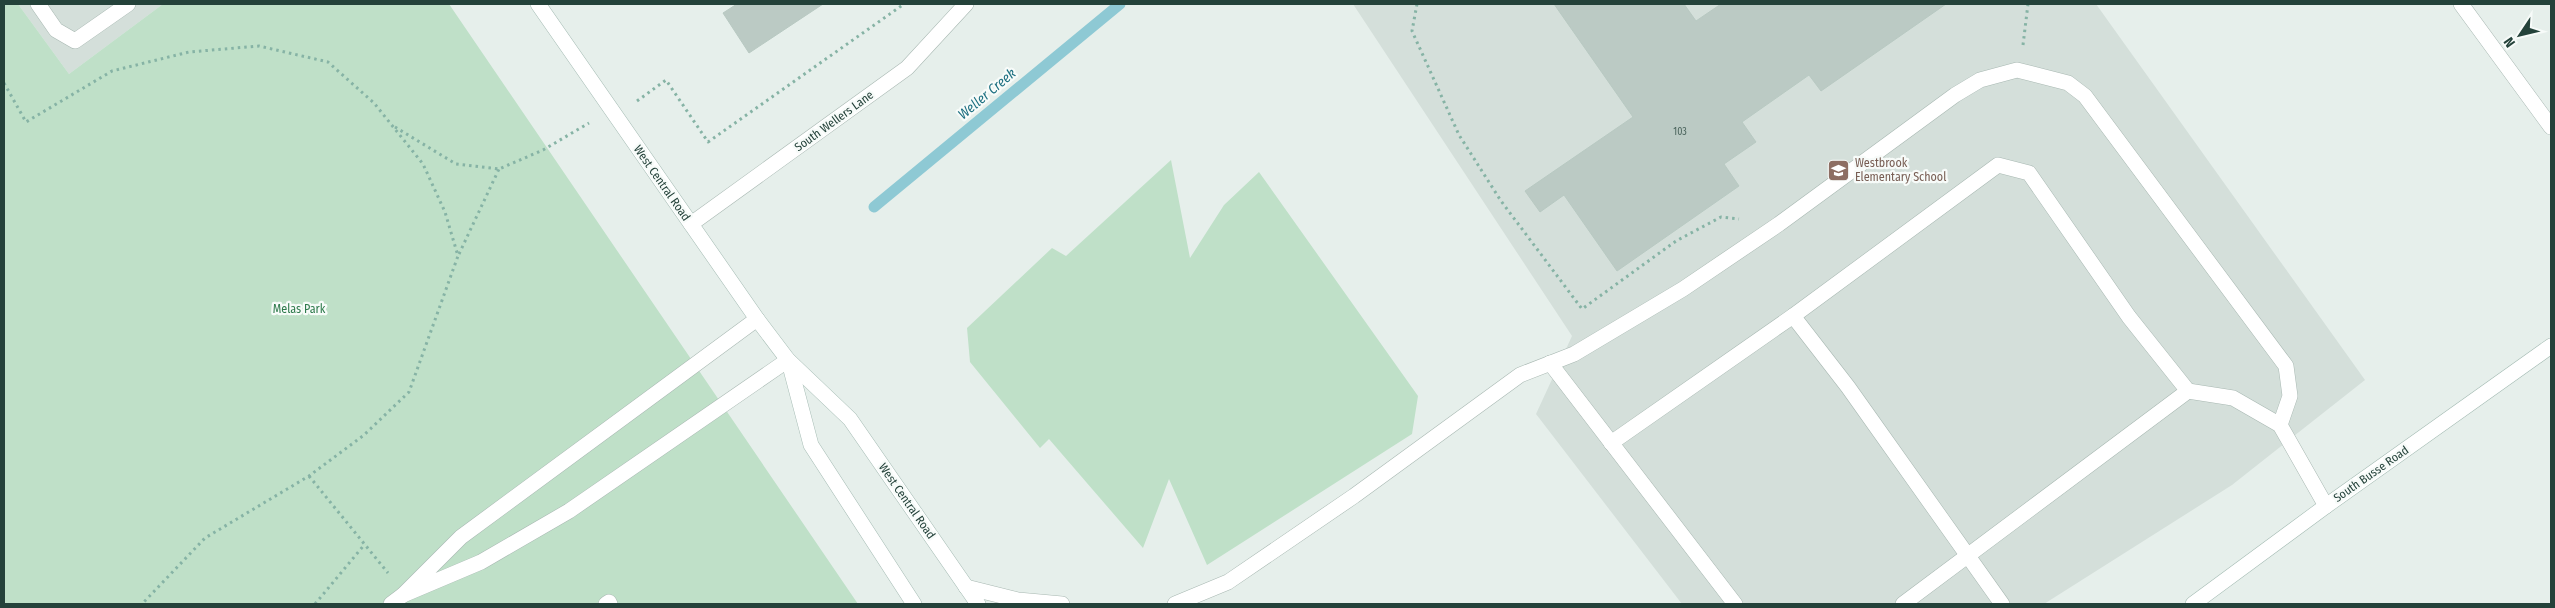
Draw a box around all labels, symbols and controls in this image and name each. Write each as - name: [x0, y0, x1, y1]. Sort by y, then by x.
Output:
- north arrow: [2495, 10, 2545, 60]
- text: N: [2500, 34, 2519, 50]
- water label: Weller Creek: [955, 65, 1019, 123]
- street label: South Wellers Lane: [792, 88, 876, 154]
- house number: 103: [1673, 126, 1687, 138]
- street label: West Central Road: [631, 142, 693, 224]
- place label: Westbrook Elementary School: [1855, 156, 1946, 184]
- school or university icon: Westbrook Elementary School: [1827, 158, 1851, 182]
- park label: Melas Park: [273, 302, 326, 316]
- street label: South Busse Road: [2331, 443, 2411, 505]
- street label: West Central Road: [876, 460, 938, 542]

